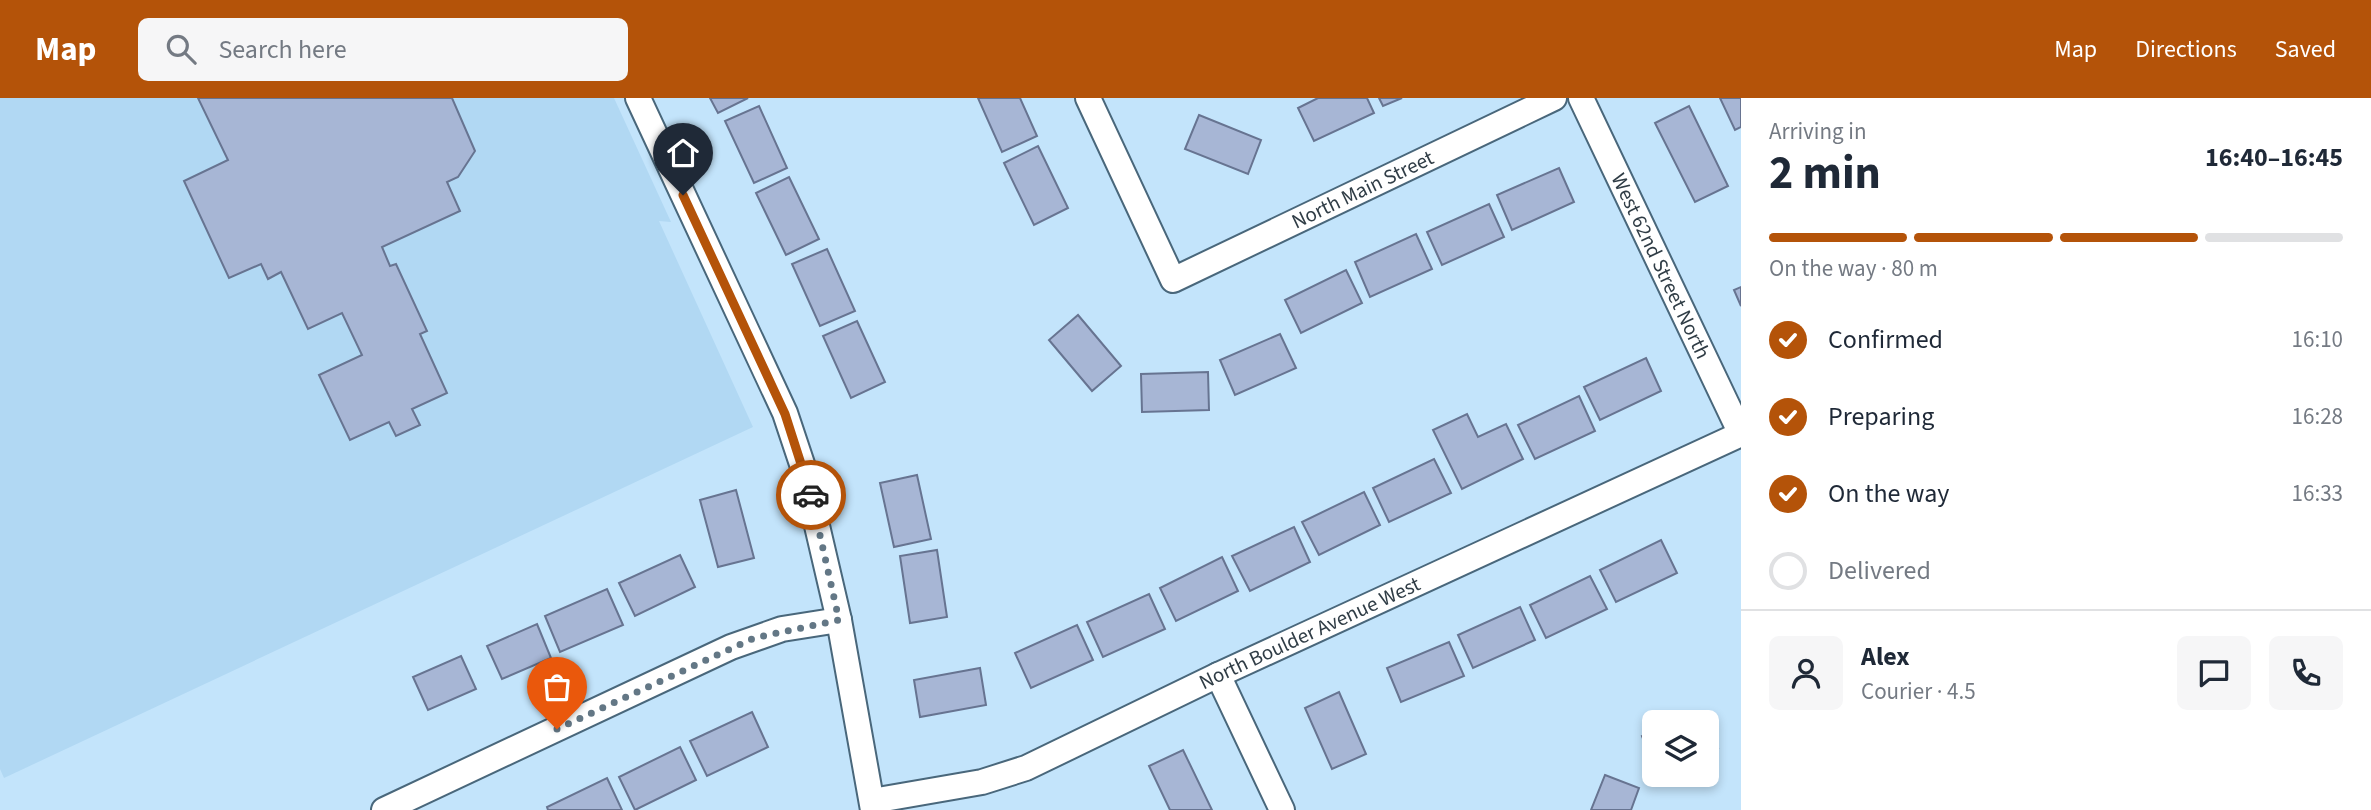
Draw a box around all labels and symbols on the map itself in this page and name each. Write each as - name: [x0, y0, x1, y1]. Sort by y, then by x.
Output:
- pin: [653, 123, 713, 195]
- street label: North Main Street: [1286, 143, 1439, 236]
- street label: West 62nd Street North: [1604, 168, 1718, 364]
- courier: [776, 460, 846, 530]
- street label: North Boulder Avenue West: [1194, 569, 1425, 697]
- pin: [527, 657, 587, 729]

